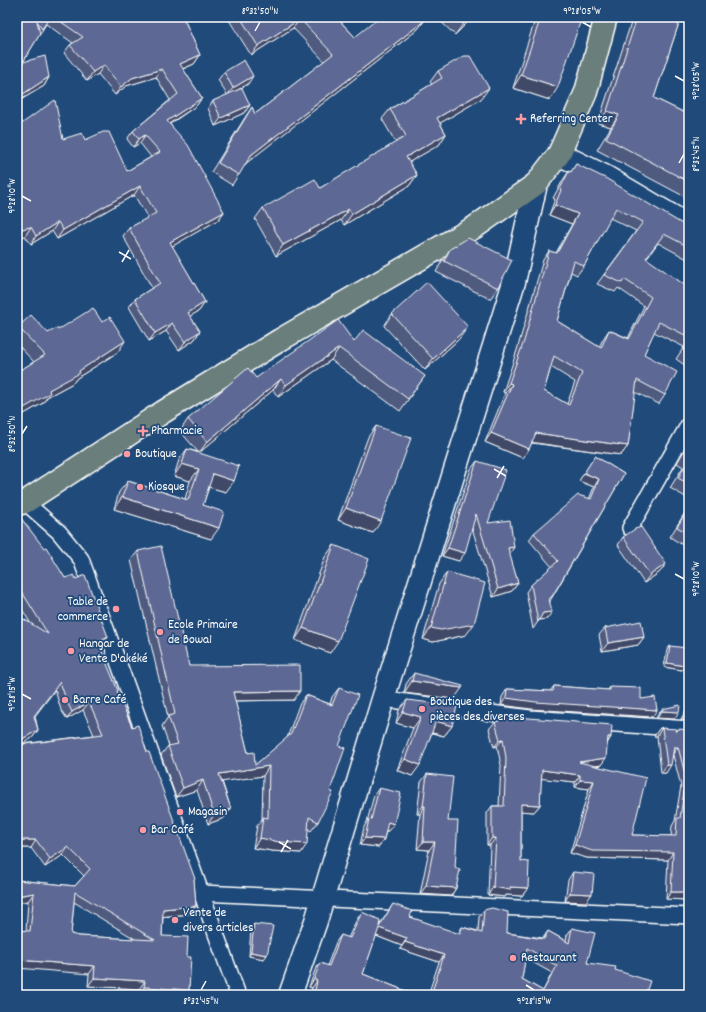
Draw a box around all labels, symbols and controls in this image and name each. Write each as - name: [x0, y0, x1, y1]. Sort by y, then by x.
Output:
- text: 8°32'50"N: [242, 5, 278, 19]
- text: 9°28'05"W: [563, 5, 601, 19]
- text: 9°28'05"W: [690, 62, 704, 100]
- place label: Referring Center: [530, 110, 613, 129]
- marker: Referring Center: [515, 113, 527, 125]
- text: 8°32'45"N: [690, 136, 704, 172]
- text: 9°28'10"W: [6, 178, 20, 214]
- text: 8°32'50"N: [6, 416, 20, 452]
- place label: Pharmacie: [151, 422, 202, 441]
- marker: Pharmacie: [138, 426, 148, 436]
- place label: Boutique: [135, 445, 177, 464]
- marker: Boutique: [122, 449, 132, 459]
- place label: Kiosque: [148, 478, 185, 497]
- marker: Kiosque: [135, 482, 145, 492]
- text: 9°28'10"W: [690, 561, 704, 597]
- place label: Table de commerce: [58, 593, 108, 627]
- marker: Table de commerce: [111, 604, 121, 614]
- place label: Ecole Primaire de Bowa1: [168, 616, 238, 650]
- marker: Ecole Primaire de Bowa1: [155, 627, 165, 637]
- place label: Hangar de Vente D'akéké: [79, 635, 148, 669]
- marker: Hangar de Vente D'akéké: [66, 646, 76, 656]
- text: 9°28'15"W: [6, 677, 20, 711]
- place label: Barre Café: [73, 691, 127, 710]
- place label: Boutique des pièces des diverses: [430, 693, 525, 727]
- marker: Barre Café: [60, 695, 70, 705]
- marker: Boutique des pièces des diverses: [417, 704, 427, 714]
- place label: Magasin: [188, 803, 227, 822]
- marker: Magasin: [175, 807, 185, 817]
- place label: Bar Café: [151, 821, 194, 840]
- marker: Bar Café: [138, 825, 148, 835]
- place label: Vente de divers articles: [183, 904, 254, 938]
- marker: Vente de divers articles: [170, 915, 180, 925]
- place label: Restaurant: [521, 949, 577, 968]
- marker: Restaurant: [508, 953, 518, 963]
- text: 8°32'45"N: [183, 995, 219, 1009]
- text: 9°28'15"W: [517, 995, 551, 1009]

